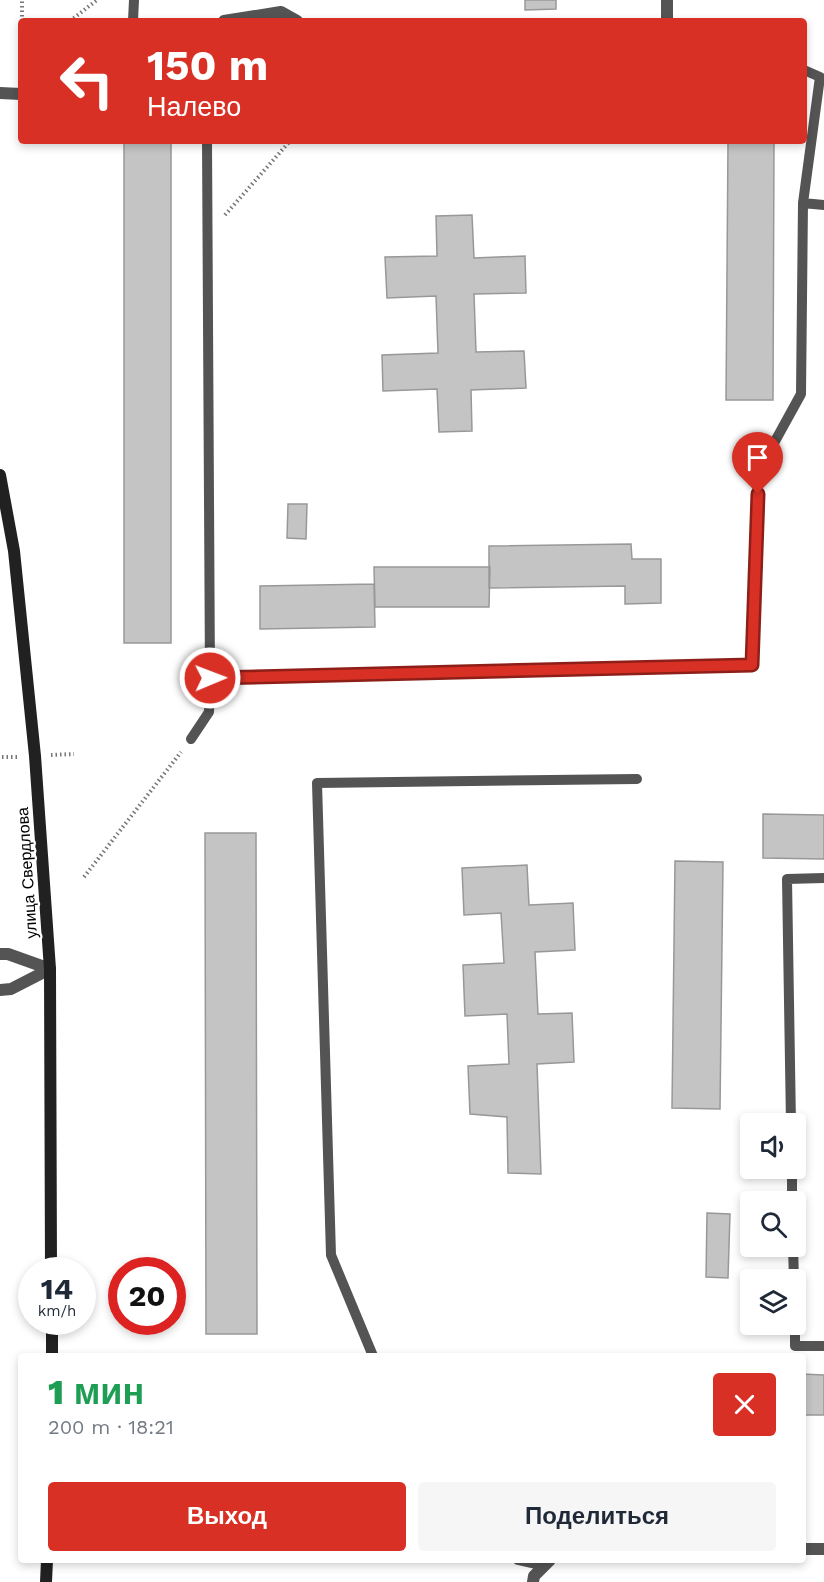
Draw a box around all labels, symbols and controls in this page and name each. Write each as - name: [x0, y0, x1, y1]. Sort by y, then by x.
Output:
- text: 150 m: [147, 41, 268, 90]
- icon: left: [48, 42, 126, 120]
- text: Налево: [147, 91, 241, 123]
- pin: [732, 432, 783, 494]
- icon: arrive: [741, 441, 774, 474]
- position arrow: [178, 646, 242, 710]
- street label: улица Свердлова: [13, 807, 41, 939]
- map controls: [740, 1113, 806, 1335]
- button: sound: [740, 1113, 806, 1179]
- button: search: [740, 1191, 806, 1257]
- speed limit sign: 20: [108, 1257, 186, 1335]
- button: layers: [740, 1269, 806, 1335]
- text: 14: [41, 1271, 73, 1306]
- text: km/h: [38, 1302, 76, 1320]
- text: 1 мин: [48, 1371, 144, 1413]
- button: close: [713, 1373, 776, 1436]
- text: 200 m · 18:21: [48, 1415, 174, 1439]
- button: Выход: [48, 1482, 406, 1551]
- button: Поделиться: [418, 1482, 776, 1551]

